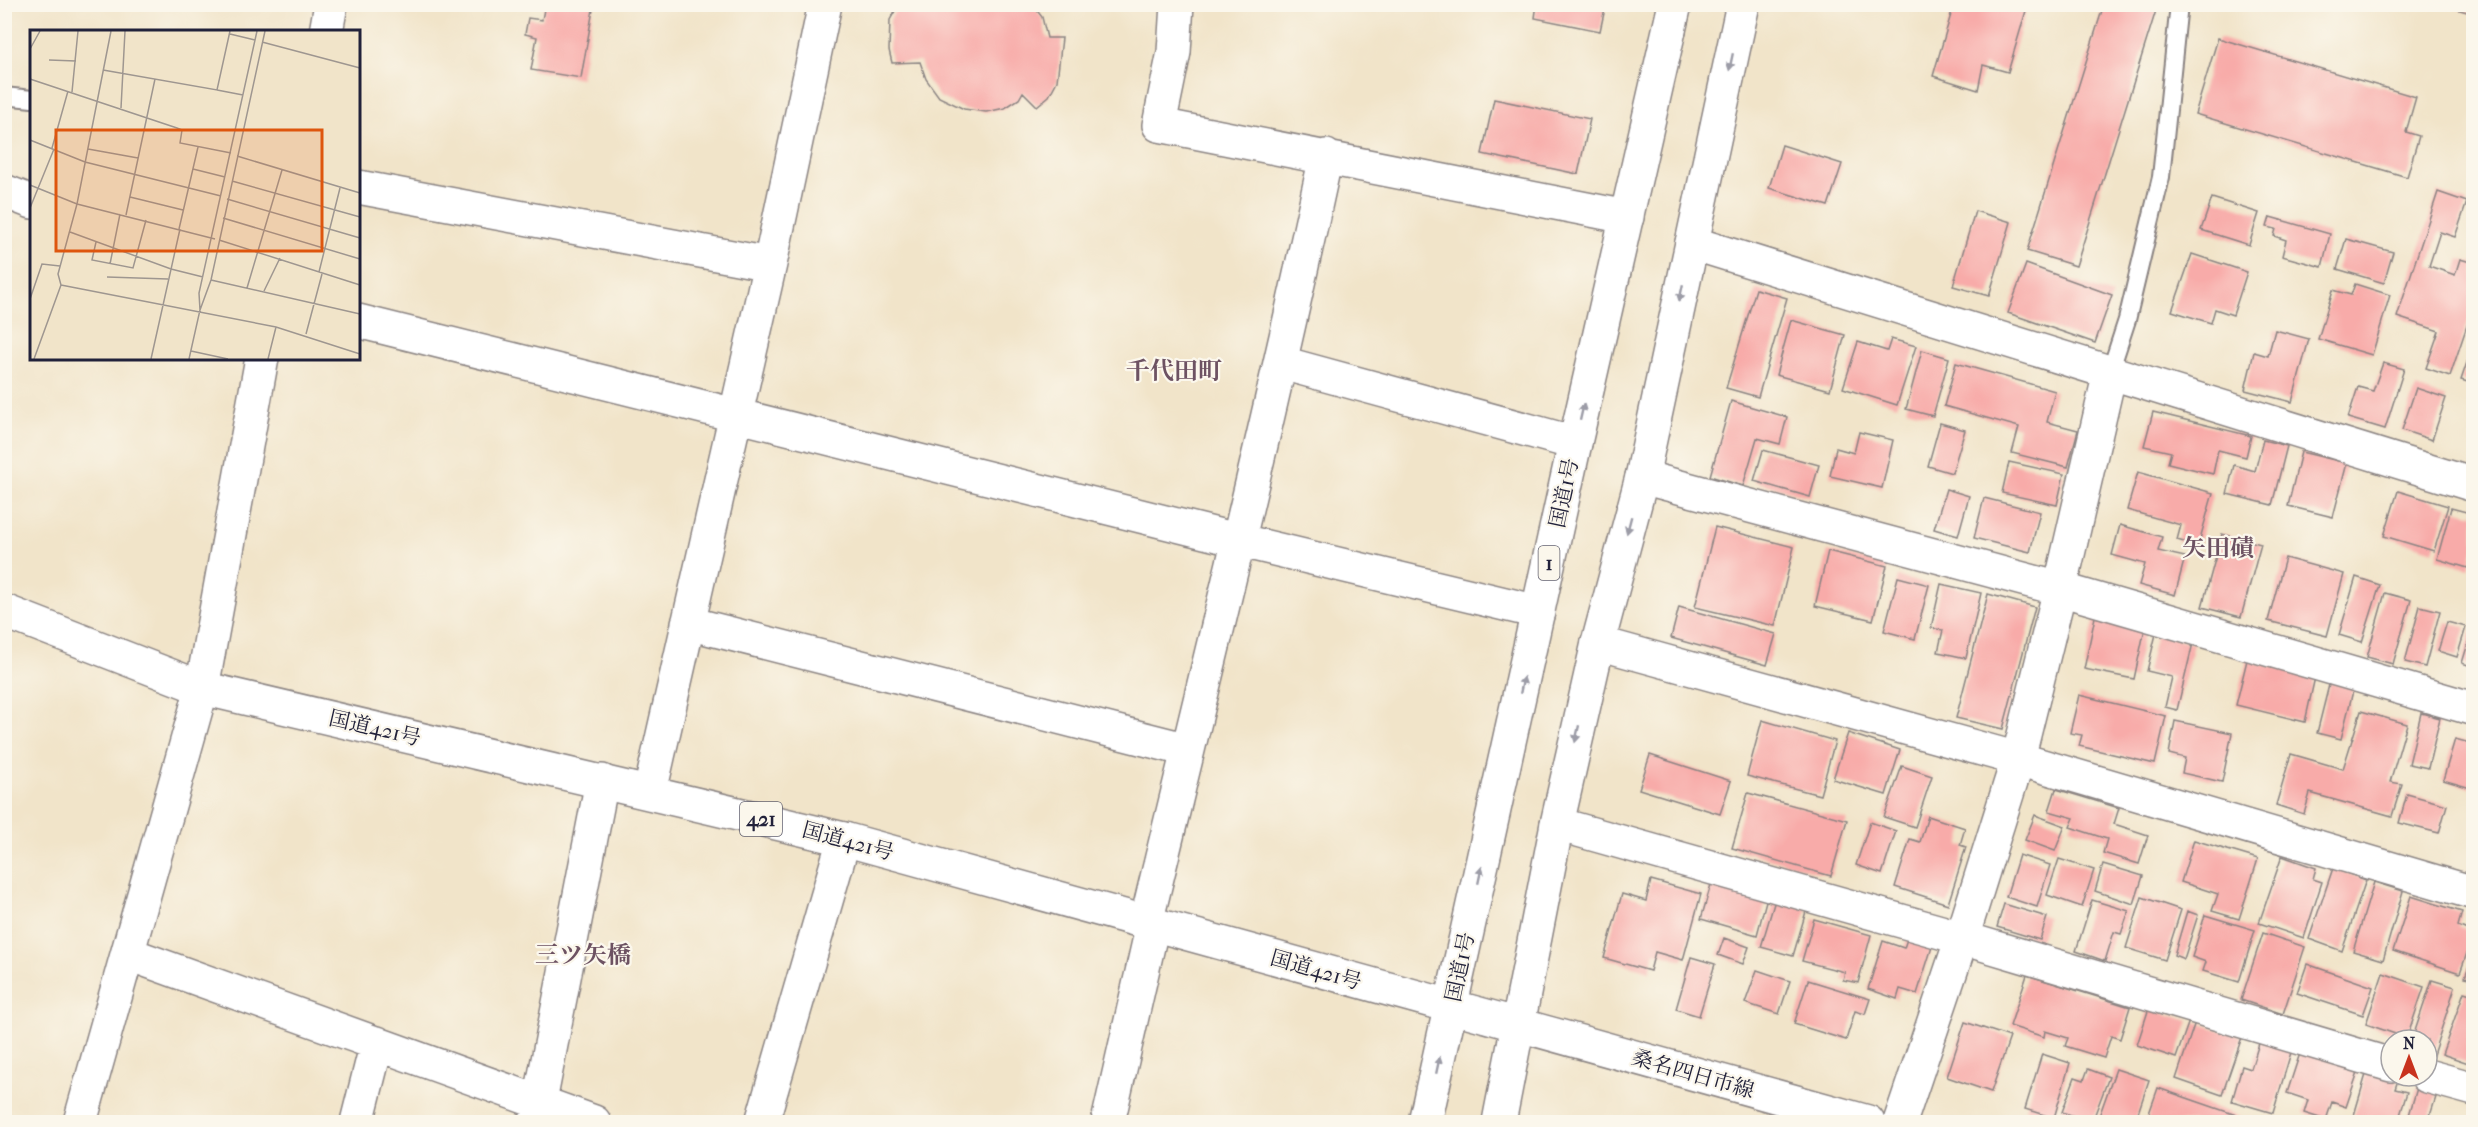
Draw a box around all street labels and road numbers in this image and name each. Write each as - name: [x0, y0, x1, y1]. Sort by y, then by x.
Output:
- street label: 国道1号: [1545, 456, 1583, 530]
- road number: 1: [1538, 546, 1560, 580]
- street label: 国道421号: [327, 706, 423, 750]
- road number: 421: [740, 802, 782, 836]
- street label: 国道421号: [800, 817, 896, 865]
- street label: 国道1号: [1441, 930, 1479, 1004]
- street label: 国道421号: [1268, 946, 1364, 994]
- street label: 桑名四日市線: [1629, 1045, 1757, 1103]

